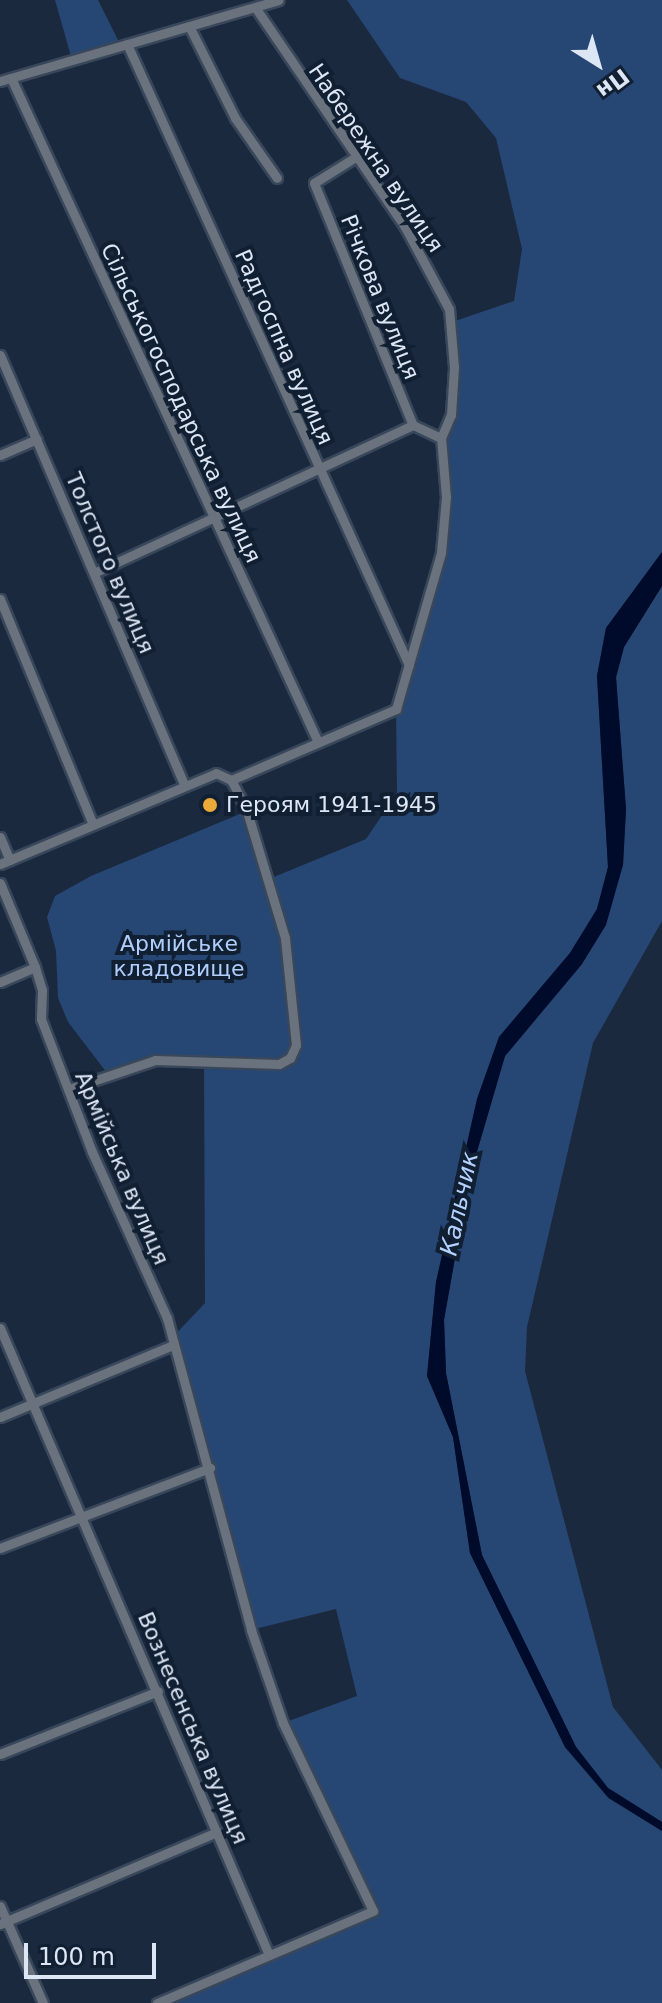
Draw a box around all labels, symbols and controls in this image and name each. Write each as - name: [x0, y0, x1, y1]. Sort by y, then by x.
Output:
- north arrow: [558, 24, 638, 104]
- street label: Набережна вулиця: [303, 59, 449, 257]
- text: Пн: [592, 63, 634, 104]
- street label: Річкова вулиця: [335, 211, 425, 383]
- street label: Сільськогосподарська вулиця: [95, 239, 267, 567]
- street label: Радгоспна вулиця: [229, 245, 339, 449]
- street label: Толстого вулиця: [60, 469, 160, 657]
- place label: Героям 1941-1945: [226, 792, 437, 818]
- marker: Героям 1941-1945: [201, 796, 219, 814]
- park label: Армійське кладовище: [113, 930, 245, 982]
- street label: Армійська вулиця: [69, 1067, 175, 1269]
- water label: Кальчик: [435, 1149, 485, 1259]
- street label: Вознесенська вулиця: [132, 1608, 254, 1848]
- scale bar: [28, 1927, 160, 1977]
- text: 100 m: [38, 1943, 115, 1971]

